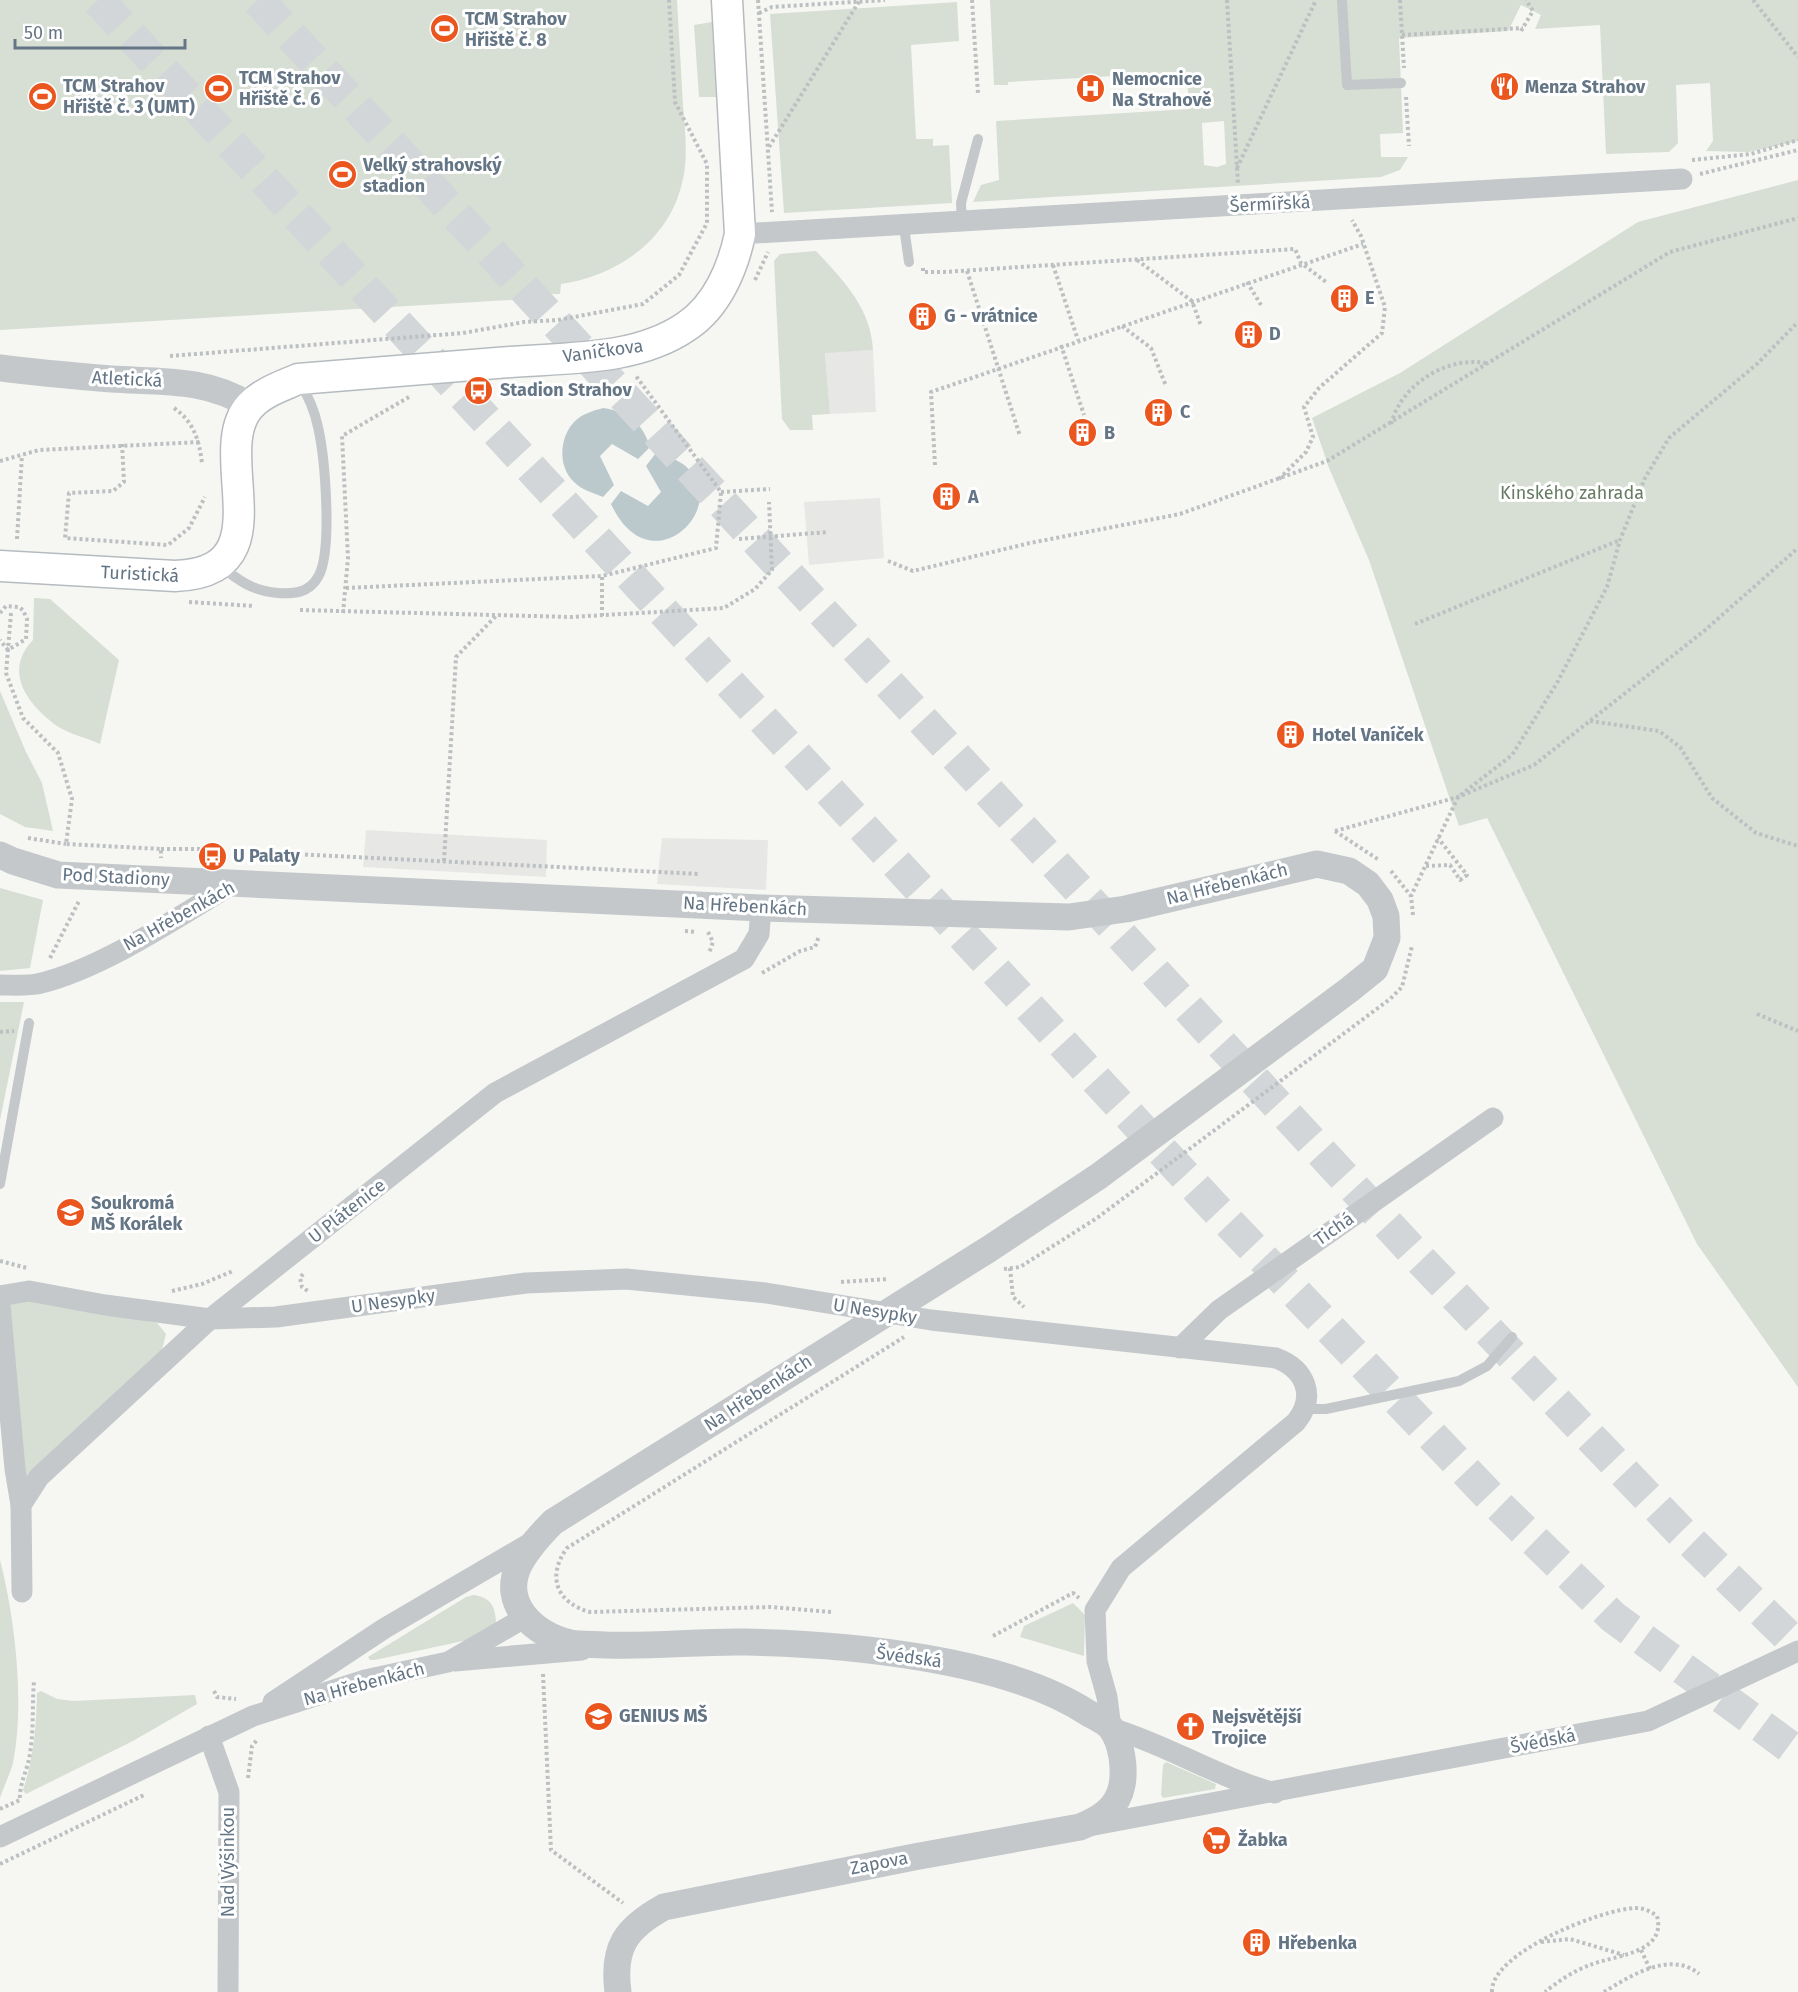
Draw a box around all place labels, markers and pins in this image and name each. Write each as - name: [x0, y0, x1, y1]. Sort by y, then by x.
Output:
- place label: TCM Strahov Hřiště č. 8: [465, 8, 567, 51]
- sports icon: TCM Strahov Hřiště č. 8: [428, 13, 460, 45]
- place label: TCM Strahov Hřiště č. 6: [239, 67, 341, 110]
- place label: Nemocnice Na Strahově: [1112, 68, 1212, 111]
- restaurant icon: Menza Strahov: [1488, 71, 1520, 103]
- sports icon: TCM Strahov Hřiště č. 6: [202, 72, 234, 104]
- hospital icon: Nemocnice Na Strahově: [1075, 73, 1107, 105]
- place label: TCM Strahov Hřiště č. 3 (UMT): [63, 75, 195, 118]
- place label: Menza Strahov: [1525, 76, 1646, 98]
- sports icon: TCM Strahov Hřiště č. 3 (UMT): [26, 80, 58, 112]
- place label: Velký strahovský stadion: [362, 154, 502, 197]
- sports icon: Velký strahovský stadion: [326, 159, 358, 191]
- building icon: E: [1328, 282, 1360, 314]
- place label: E: [1365, 287, 1374, 309]
- building icon: G - vrátnice: [907, 300, 939, 332]
- place label: G - vrátnice: [944, 305, 1038, 327]
- building icon: D: [1232, 318, 1264, 350]
- place label: D: [1269, 323, 1281, 345]
- bus stop icon: Stadion Strahov: [463, 374, 495, 406]
- place label: Stadion Strahov: [500, 379, 632, 401]
- building icon: C: [1143, 396, 1175, 428]
- place label: C: [1180, 401, 1191, 423]
- building icon: B: [1067, 417, 1099, 449]
- place label: B: [1104, 422, 1115, 444]
- building icon: A: [931, 481, 963, 513]
- place label: A: [967, 486, 979, 508]
- building icon: Hotel Vaníček: [1275, 719, 1307, 751]
- place label: Hotel Vaníček: [1312, 724, 1425, 746]
- bus stop icon: U Palaty: [196, 840, 228, 872]
- place label: U Palaty: [233, 845, 301, 867]
- place label: Soukromá MŠ Korálek: [91, 1192, 183, 1235]
- school or university icon: Soukromá MŠ Korálek: [54, 1197, 86, 1229]
- school or university icon: GENIUS MŠ: [582, 1700, 614, 1732]
- place label: GENIUS MŠ: [619, 1704, 708, 1727]
- place label: Nejsvětější Trojice: [1212, 1706, 1302, 1749]
- church icon: Nejsvětější Trojice: [1175, 1711, 1207, 1743]
- supermarket icon: Žabka: [1201, 1824, 1233, 1856]
- place label: Žabka: [1238, 1828, 1288, 1851]
- building icon: Hřebenka: [1241, 1927, 1273, 1959]
- place label: Hřebenka: [1278, 1932, 1357, 1954]

